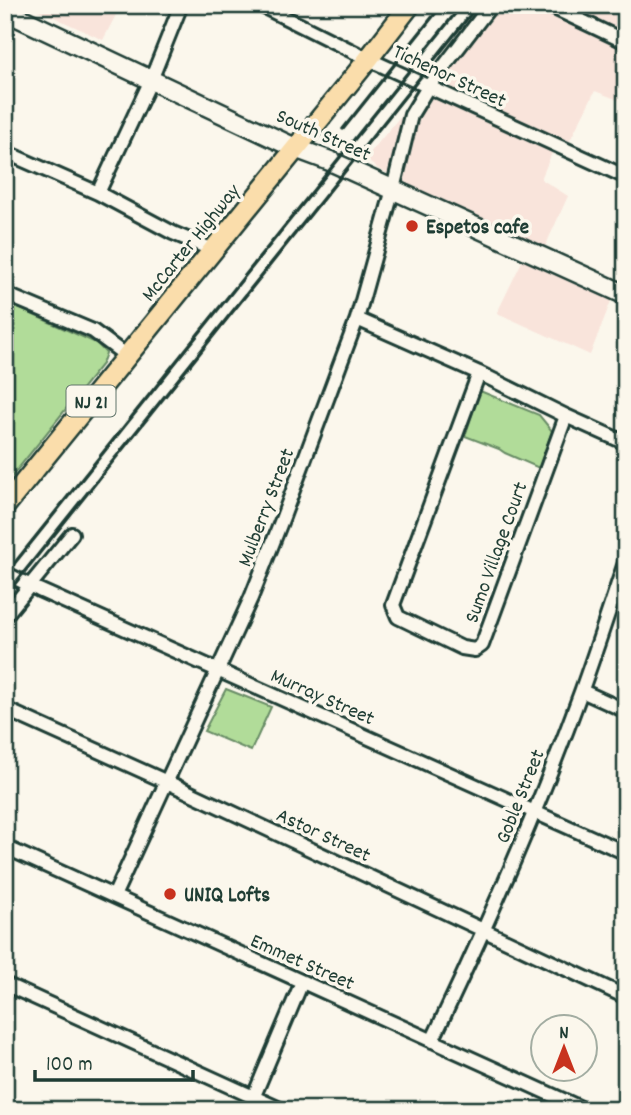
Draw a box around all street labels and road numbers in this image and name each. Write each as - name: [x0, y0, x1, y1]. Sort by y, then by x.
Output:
- street label: Tichenor Street: [387, 38, 511, 117]
- street label: South Street: [271, 103, 375, 171]
- street label: McCarter Highway: [135, 178, 249, 309]
- road number: NJ 21: [66, 386, 116, 416]
- street label: Mulberry Street: [231, 444, 304, 572]
- street label: Sumo Village Court: [458, 478, 537, 628]
- street label: Murray Street: [265, 662, 379, 735]
- street label: Goble Street: [489, 745, 554, 849]
- street label: Astor Street: [271, 802, 375, 872]
- street label: Emmet Street: [245, 927, 359, 1000]

